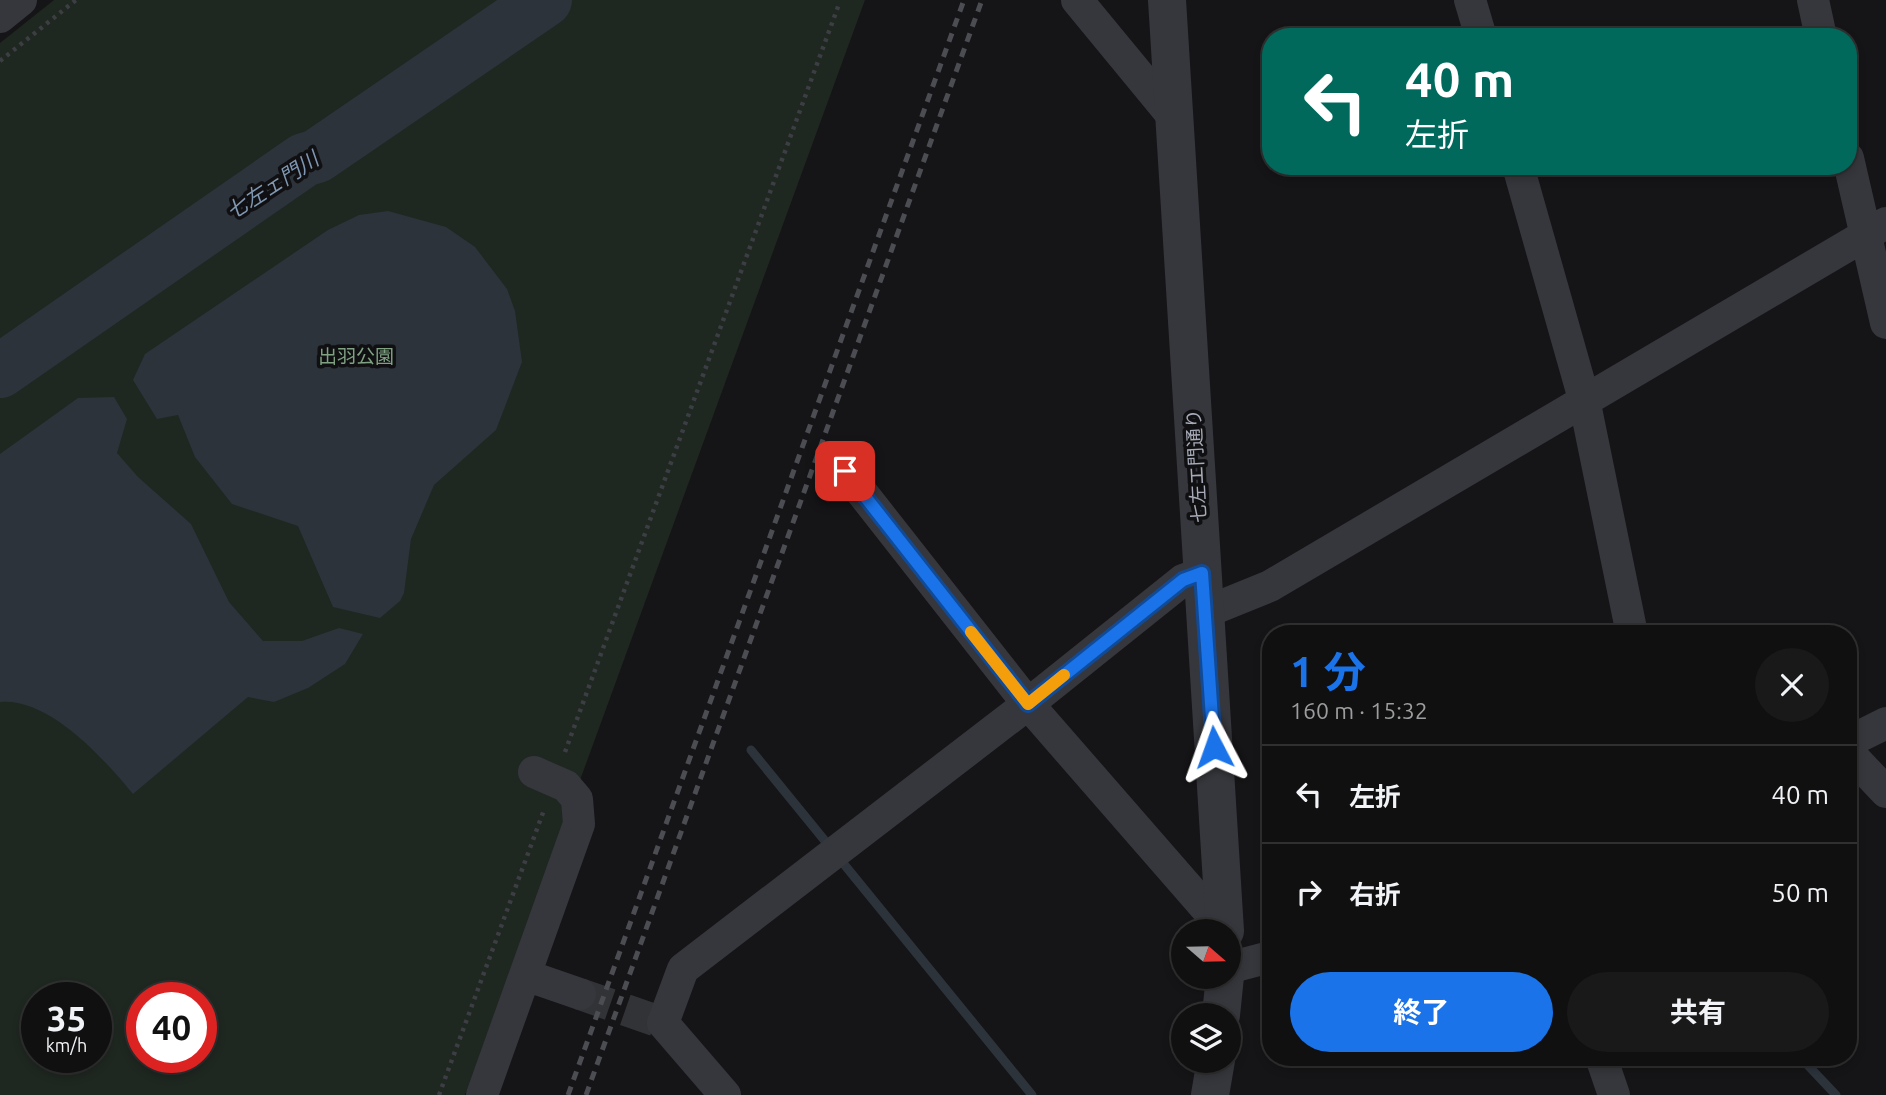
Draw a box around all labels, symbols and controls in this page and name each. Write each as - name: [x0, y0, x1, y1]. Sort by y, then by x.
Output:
- text: 40 m: [1405, 51, 1514, 106]
- icon: left: [1290, 56, 1381, 147]
- text: 左折: [1405, 116, 1469, 152]
- water label: 七左ェ門川: [221, 145, 324, 224]
- park label: 出羽公園: [318, 345, 394, 367]
- street label: 七左エ門通り: [1182, 408, 1210, 524]
- pin: [815, 441, 875, 501]
- icon: arrive: [826, 452, 864, 490]
- text: 1 分: [1290, 648, 1366, 695]
- button: close: [1755, 648, 1829, 722]
- text: 160 m · 15:32: [1290, 698, 1428, 723]
- position arrow: [1177, 710, 1251, 784]
- icon: left: [1290, 775, 1328, 813]
- text: 40 m: [1771, 780, 1829, 809]
- text: 左折: [1349, 782, 1401, 811]
- icon: right: [1290, 873, 1328, 911]
- text: 50 m: [1771, 878, 1829, 907]
- text: 右折: [1349, 880, 1401, 909]
- north arrow: [1171, 919, 1241, 989]
- map controls: [1171, 919, 1241, 1073]
- button: 終了: [1290, 972, 1553, 1052]
- button: 共有: [1567, 972, 1829, 1052]
- speed limit sign: 40: [126, 982, 217, 1073]
- text: 35: [47, 998, 86, 1038]
- button: layers: [1171, 1003, 1241, 1073]
- text: km/h: [46, 1035, 87, 1055]

